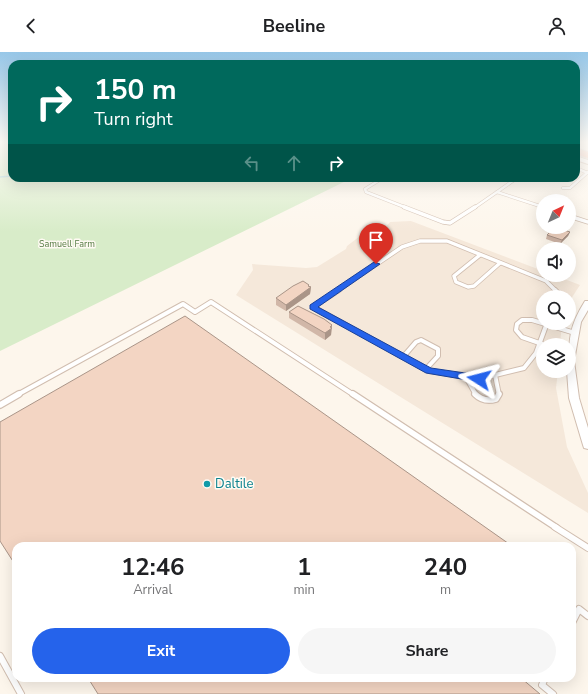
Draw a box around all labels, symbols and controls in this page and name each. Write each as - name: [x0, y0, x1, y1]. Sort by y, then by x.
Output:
- text: Beeline: [263, 14, 325, 38]
- icon: back: [20, 15, 42, 37]
- icon: person: [546, 15, 568, 37]
- text: 150 m: [94, 71, 177, 109]
- icon: right: [28, 76, 80, 128]
- text: Turn right: [94, 107, 173, 131]
- icon: left: [241, 152, 263, 174]
- icon: ahead: [283, 152, 305, 174]
- icon: right: [325, 152, 347, 174]
- north arrow: [536, 194, 576, 234]
- map controls: [536, 194, 576, 378]
- pin: [359, 223, 393, 264]
- icon: arrive: [365, 229, 387, 251]
- park label: Samuell Farm: [39, 238, 95, 250]
- button: sound: [536, 242, 576, 282]
- button: search: [536, 290, 576, 330]
- button: layers: [536, 338, 576, 378]
- position arrow: [458, 358, 500, 400]
- place label: Daltile: [215, 475, 254, 493]
- marker: Daltile: [202, 479, 212, 489]
- text: 12:46: [121, 551, 184, 583]
- text: 1: [297, 551, 311, 583]
- text: 240: [424, 551, 467, 583]
- text: Arrival: [133, 581, 172, 599]
- text: min: [293, 581, 315, 599]
- text: m: [440, 581, 451, 599]
- button: Exit: [32, 628, 290, 674]
- button: Share: [298, 628, 556, 674]

